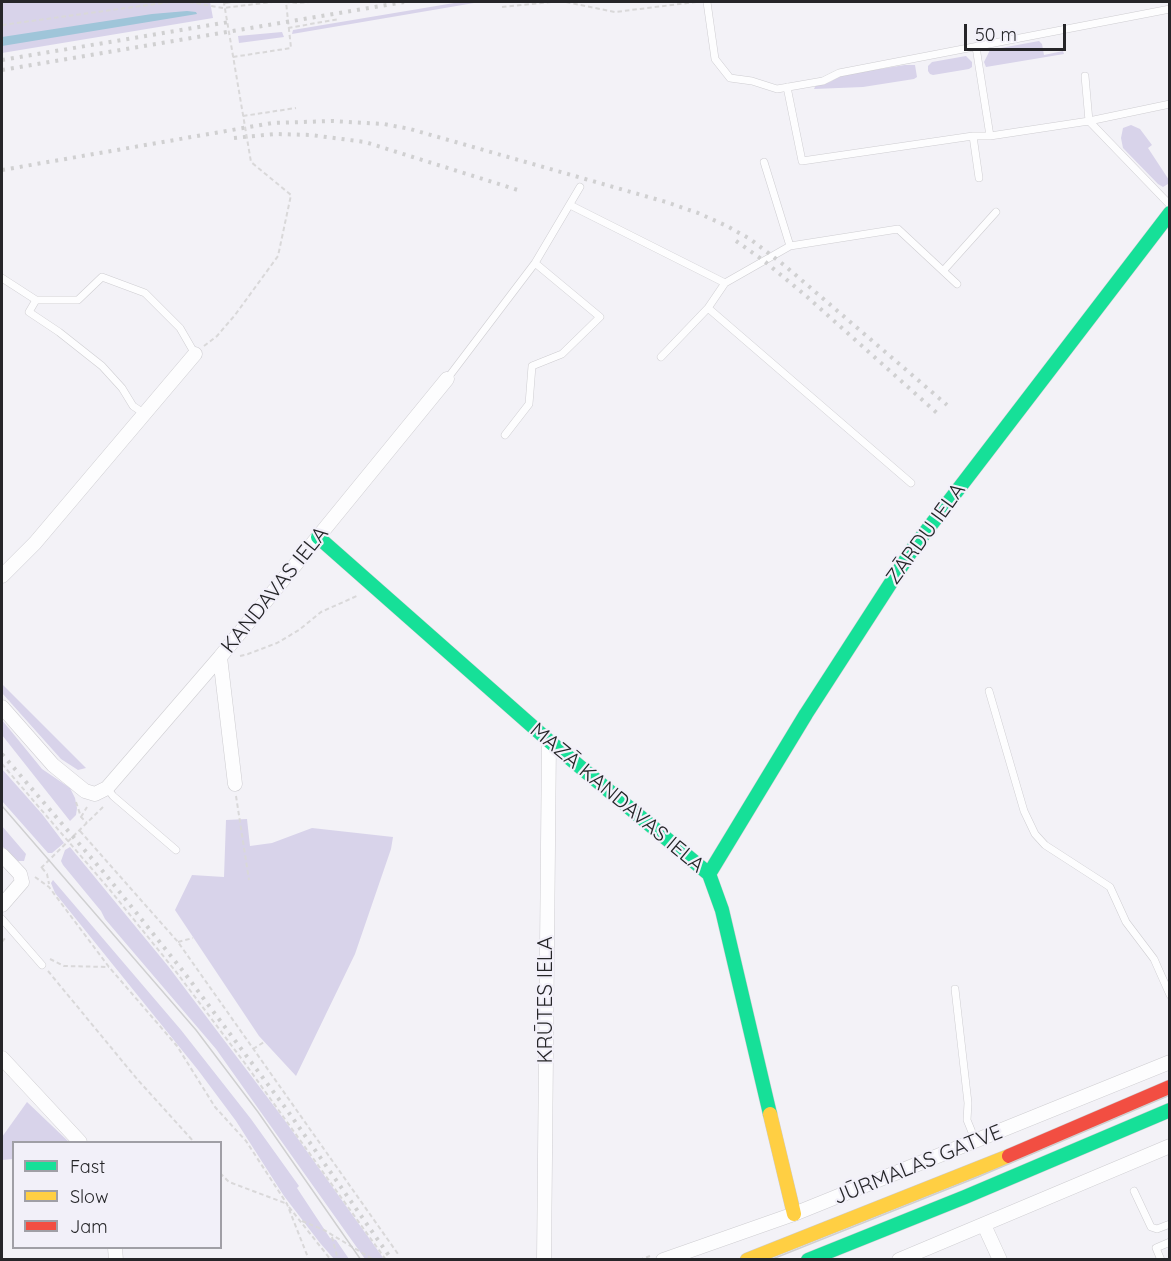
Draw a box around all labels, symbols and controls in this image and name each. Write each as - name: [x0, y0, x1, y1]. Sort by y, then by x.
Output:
- scale bar: [967, 12, 1069, 50]
- text: 50 m: [975, 23, 1017, 46]
- street label: ZĀRDU IELA: [881, 478, 971, 590]
- street label: KANDAVAS IELA: [216, 521, 334, 659]
- street label: MAZĀ KANDAVAS IELA: [525, 718, 709, 878]
- street label: KRŪTES IELA: [533, 936, 559, 1064]
- street label: JŪRMALAS GATVE: [830, 1120, 1006, 1210]
- legend: [12, 1141, 222, 1249]
- text: Fast: [70, 1155, 105, 1178]
- text: Slow: [70, 1185, 108, 1208]
- text: Jam: [70, 1215, 108, 1238]

